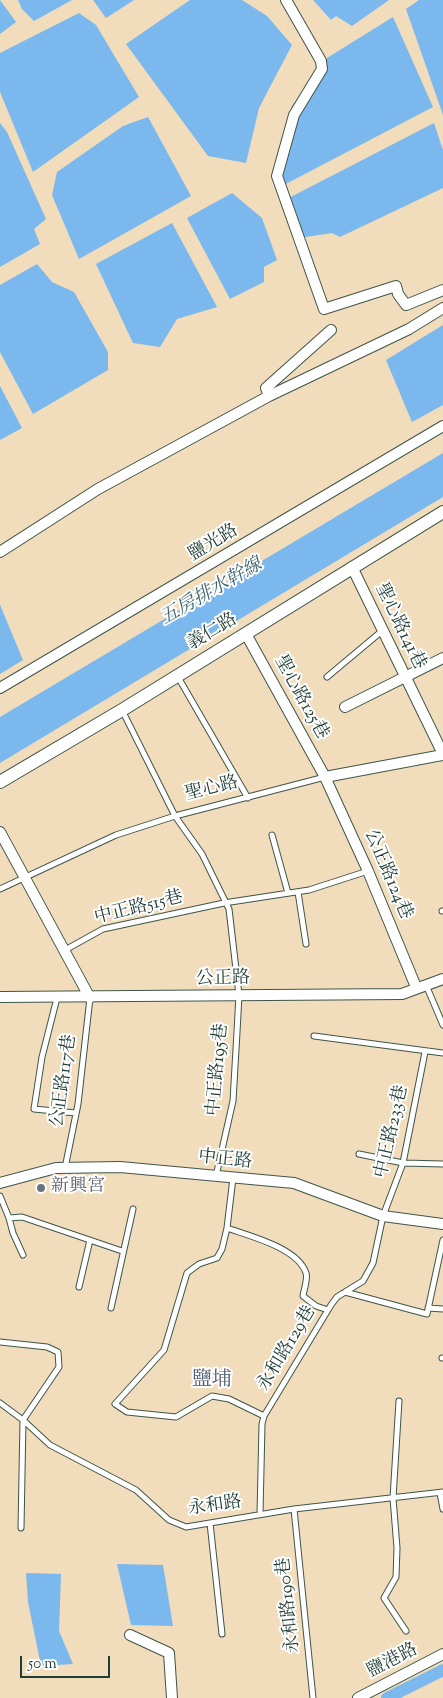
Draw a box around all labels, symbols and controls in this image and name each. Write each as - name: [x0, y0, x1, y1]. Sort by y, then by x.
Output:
- street label: 鹽光路: [185, 521, 243, 567]
- water label: 五房排水幹線: [157, 555, 267, 631]
- street label: 聖心路141巷: [369, 580, 429, 674]
- street label: 義仁路: [184, 610, 242, 656]
- street label: 聖心路125巷: [268, 652, 332, 744]
- street label: 聖心路: [183, 773, 241, 807]
- street label: 公正路124巷: [358, 827, 416, 923]
- street label: 中正路515巷: [93, 888, 185, 930]
- street label: 公正路: [196, 969, 250, 991]
- street label: 中正路195巷: [204, 1023, 234, 1117]
- street label: 公正路117巷: [48, 1033, 82, 1129]
- street label: 中正路233巷: [372, 1083, 414, 1181]
- street label: 中正路: [197, 1147, 253, 1175]
- place label: 新興宮: [51, 1177, 105, 1199]
- marker: 新興宮: [35, 1182, 47, 1194]
- street label: 永和路129巷: [254, 1303, 322, 1395]
- district label: 鹽埔: [192, 1370, 232, 1394]
- street label: 永和路: [187, 1493, 243, 1521]
- street label: 永和路190巷: [274, 1556, 306, 1654]
- street label: 鹽港路: [364, 1640, 422, 1684]
- scale bar: [22, 1646, 112, 1678]
- text: 50 m: [28, 1654, 57, 1675]

